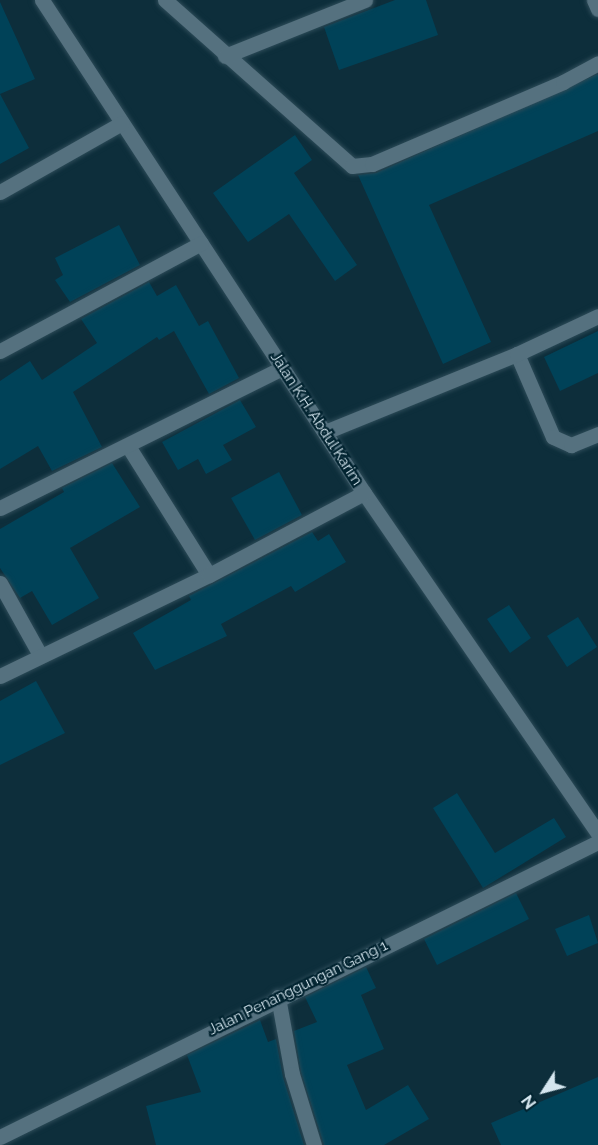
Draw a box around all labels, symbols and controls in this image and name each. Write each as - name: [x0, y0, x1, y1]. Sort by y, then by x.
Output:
- street label: Jalan K.H. Abdul Karim: [266, 349, 366, 489]
- street label: Jalan Penanggungan Gang 1: [205, 937, 391, 1039]
- north arrow: [514, 1061, 574, 1121]
- text: N: [518, 1091, 540, 1112]

